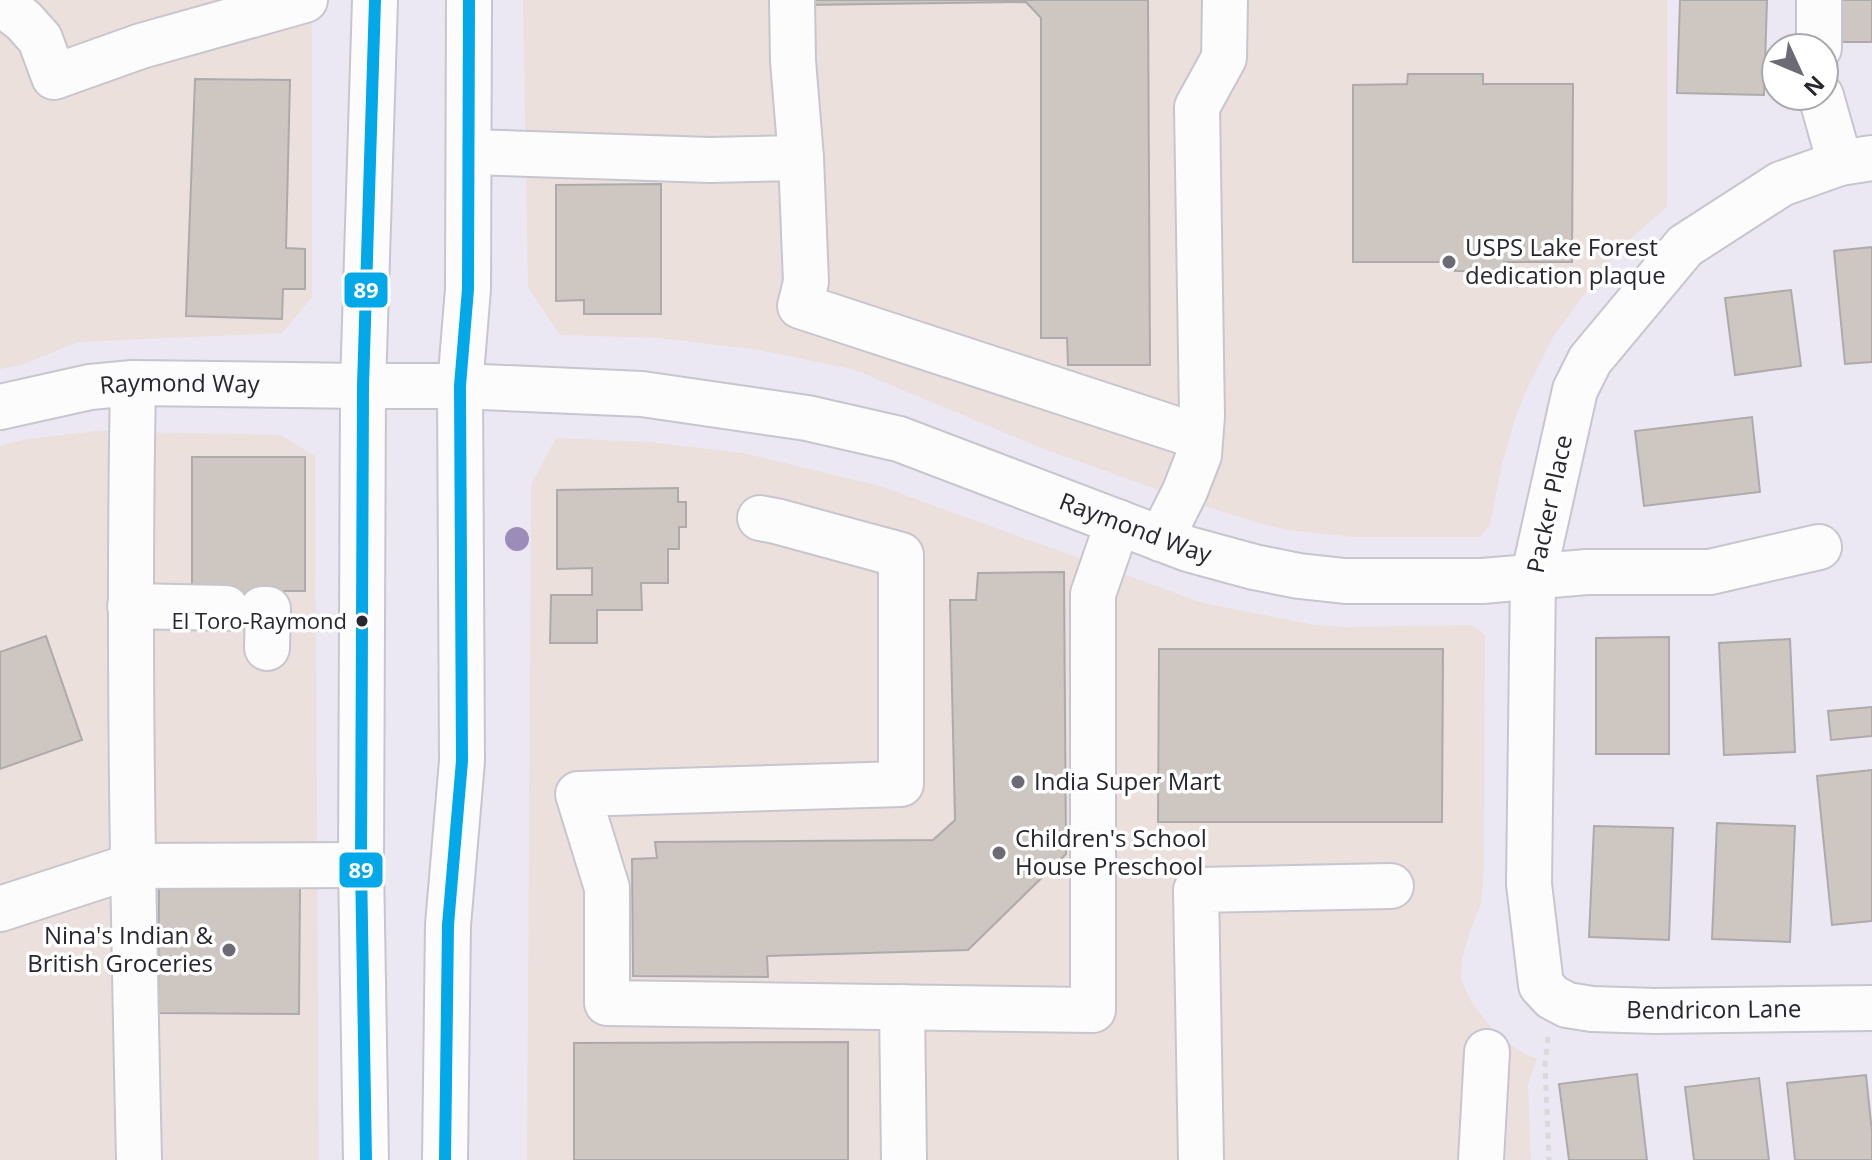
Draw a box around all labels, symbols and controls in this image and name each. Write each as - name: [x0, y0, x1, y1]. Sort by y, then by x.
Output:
- north arrow: [1760, 32, 1840, 112]
- text: N: [1798, 70, 1832, 103]
- place label: USPS Lake Forest dedication plaque: [1465, 230, 1666, 291]
- marker: USPS Lake Forest dedication plaque: [1440, 253, 1458, 271]
- line badge: 89: [343, 271, 389, 309]
- text: 89: [353, 274, 379, 304]
- street label: Raymond Way: [98, 365, 261, 401]
- street label: Packer Place: [1518, 432, 1579, 576]
- street label: Raymond Way: [1055, 484, 1216, 570]
- place label: El Toro-Raymond: [171, 605, 347, 635]
- marker: El Toro-Raymond: [354, 613, 370, 629]
- place label: India Super Mart: [1034, 764, 1221, 797]
- marker: India Super Mart: [1009, 773, 1027, 791]
- place label: Children's School House Preschool: [1015, 821, 1207, 882]
- marker: Children's School House Preschool: [990, 844, 1008, 862]
- line badge: 89: [338, 851, 384, 889]
- text: 89: [348, 854, 374, 884]
- place label: Nina's Indian & British Groceries: [27, 918, 214, 979]
- marker: Nina's Indian & British Groceries: [220, 941, 238, 959]
- street label: Bendricon Lane: [1626, 991, 1802, 1026]

